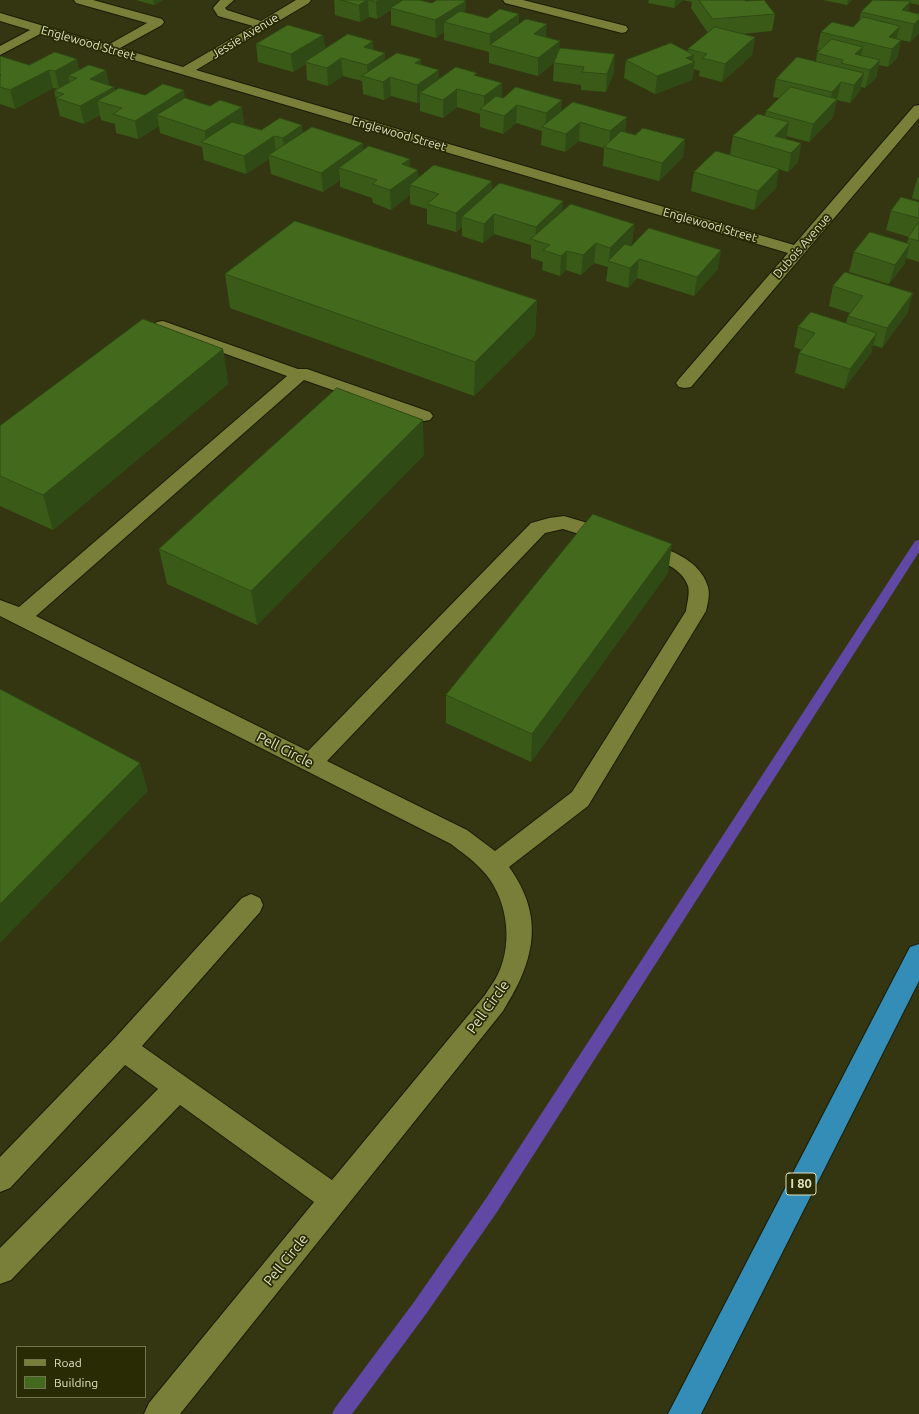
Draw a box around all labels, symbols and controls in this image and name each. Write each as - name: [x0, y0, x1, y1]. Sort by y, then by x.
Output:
- street label: Jessie Avenue: [209, 10, 281, 62]
- street label: Englewood Street: [39, 23, 137, 63]
- street label: Englewood Street: [350, 114, 448, 154]
- street label: Englewood Street: [661, 205, 759, 245]
- street label: Dubois Avenue: [770, 211, 834, 281]
- street label: Pell Circle: [254, 729, 316, 771]
- street label: Pell Circle: [463, 977, 513, 1037]
- road number: I 80: [786, 1173, 816, 1195]
- street label: Pell Circle: [260, 1231, 312, 1289]
- legend: [16, 1346, 146, 1398]
- text: Road: [54, 1356, 82, 1369]
- text: Building: [54, 1376, 98, 1389]

